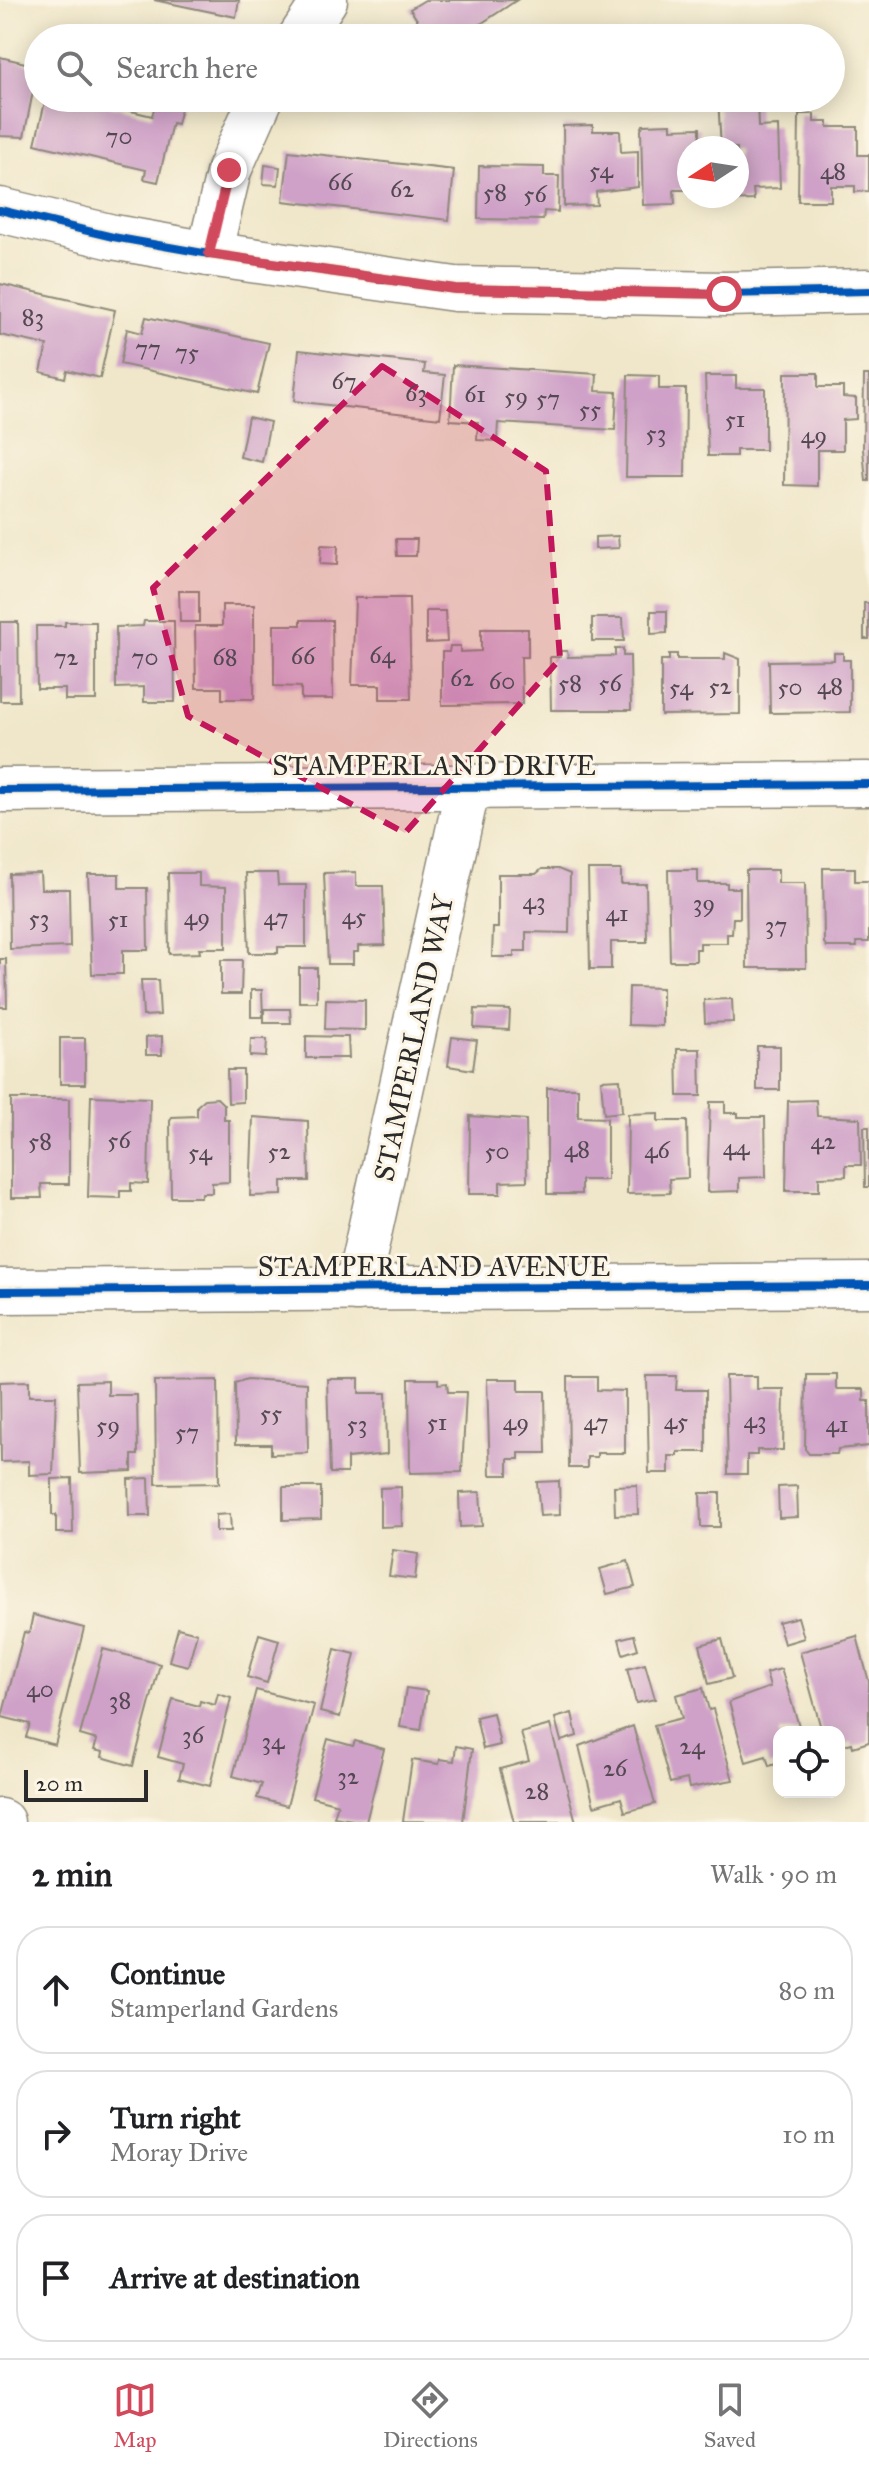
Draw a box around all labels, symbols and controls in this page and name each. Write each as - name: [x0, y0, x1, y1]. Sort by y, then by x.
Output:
- search box: [24, 24, 845, 112]
- icon: search: [52, 46, 96, 90]
- text: Search here: [116, 50, 258, 86]
- house number: 70: [106, 121, 132, 151]
- north arrow: [677, 136, 749, 208]
- route end: [211, 152, 247, 188]
- house number: 54: [589, 155, 614, 185]
- house number: 48: [820, 156, 846, 186]
- house number: 66: [328, 167, 353, 197]
- house number: 62: [390, 174, 414, 204]
- house number: 58: [483, 177, 507, 207]
- house number: 56: [523, 179, 547, 209]
- route start: [706, 276, 742, 312]
- house number: 83: [22, 302, 44, 332]
- house number: 77: [135, 333, 161, 363]
- house number: 75: [175, 337, 199, 367]
- house number: 67: [331, 366, 357, 396]
- house number: 63: [405, 378, 427, 408]
- house number: 61: [464, 379, 486, 409]
- house number: 59: [504, 381, 528, 411]
- house number: 57: [536, 383, 560, 413]
- house number: 55: [579, 394, 601, 424]
- house number: 51: [725, 404, 745, 434]
- house number: 53: [646, 418, 666, 448]
- house number: 49: [801, 420, 827, 450]
- house number: 64: [369, 640, 395, 670]
- house number: 66: [291, 641, 316, 671]
- house number: 72: [54, 642, 78, 672]
- house number: 70: [132, 642, 158, 672]
- house number: 68: [212, 642, 238, 672]
- house number: 62: [450, 663, 474, 693]
- house number: 60: [489, 666, 515, 696]
- house number: 58: [558, 668, 582, 698]
- house number: 56: [598, 668, 622, 698]
- house number: 52: [709, 671, 732, 701]
- house number: 48: [817, 671, 843, 701]
- house number: 54: [669, 672, 694, 702]
- house number: 50: [777, 672, 803, 702]
- street label: STAMPERLAND DRIVE: [272, 748, 596, 783]
- house number: 43: [523, 886, 545, 916]
- house number: 39: [693, 888, 715, 918]
- street label: STAMPERLAND WAY: [366, 891, 461, 1184]
- house number: 41: [606, 898, 628, 928]
- house number: 45: [342, 901, 366, 931]
- house number: 49: [184, 902, 210, 932]
- house number: 47: [263, 902, 289, 932]
- house number: 53: [29, 903, 49, 933]
- house number: 51: [108, 904, 128, 934]
- house number: 37: [765, 910, 787, 940]
- house number: 56: [107, 1125, 131, 1155]
- house number: 58: [28, 1126, 52, 1156]
- house number: 42: [810, 1126, 836, 1156]
- house number: 44: [723, 1132, 750, 1162]
- house number: 48: [564, 1134, 590, 1164]
- house number: 46: [644, 1135, 671, 1165]
- house number: 52: [268, 1136, 291, 1166]
- house number: 50: [484, 1136, 510, 1166]
- house number: 54: [188, 1137, 213, 1167]
- street label: STAMPERLAND AVENUE: [258, 1249, 610, 1284]
- house number: 55: [260, 1398, 282, 1428]
- house number: 43: [744, 1405, 766, 1435]
- house number: 45: [664, 1406, 688, 1436]
- house number: 51: [427, 1407, 447, 1437]
- house number: 49: [503, 1407, 529, 1437]
- house number: 47: [583, 1407, 609, 1437]
- house number: 53: [347, 1409, 367, 1439]
- house number: 41: [826, 1409, 848, 1439]
- house number: 59: [96, 1410, 120, 1440]
- house number: 57: [175, 1417, 199, 1447]
- house number: 40: [26, 1674, 54, 1704]
- house number: 38: [109, 1685, 131, 1715]
- house number: 36: [182, 1720, 205, 1750]
- house number: 34: [262, 1726, 285, 1756]
- map controls: [773, 1726, 845, 1798]
- button: locate: [773, 1726, 845, 1798]
- house number: 24: [679, 1731, 705, 1761]
- house number: 26: [603, 1753, 628, 1783]
- house number: 32: [337, 1761, 359, 1791]
- scale bar: [24, 1766, 148, 1802]
- text: 20 m: [36, 1770, 83, 1797]
- house number: 28: [525, 1776, 549, 1806]
- text: 2 min: [32, 1854, 112, 1895]
- text: Walk · 90 m: [710, 1858, 837, 1890]
- text: Continue: [110, 1956, 225, 1992]
- icon: ahead: [34, 1968, 78, 2012]
- text: 80 m: [779, 1974, 835, 2006]
- text: Stamperland Gardens: [110, 1992, 338, 2024]
- text: Turn right: [110, 2100, 241, 2136]
- icon: right: [34, 2112, 78, 2156]
- text: 10 m: [782, 2118, 835, 2150]
- text: Moray Drive: [110, 2136, 248, 2168]
- icon: arrive: [34, 2256, 78, 2300]
- text: Arrive at destination: [110, 2260, 360, 2296]
- tab: Map: [113, 2378, 157, 2453]
- tab: Directions: [383, 2378, 478, 2453]
- tab: Saved: [704, 2378, 756, 2453]

